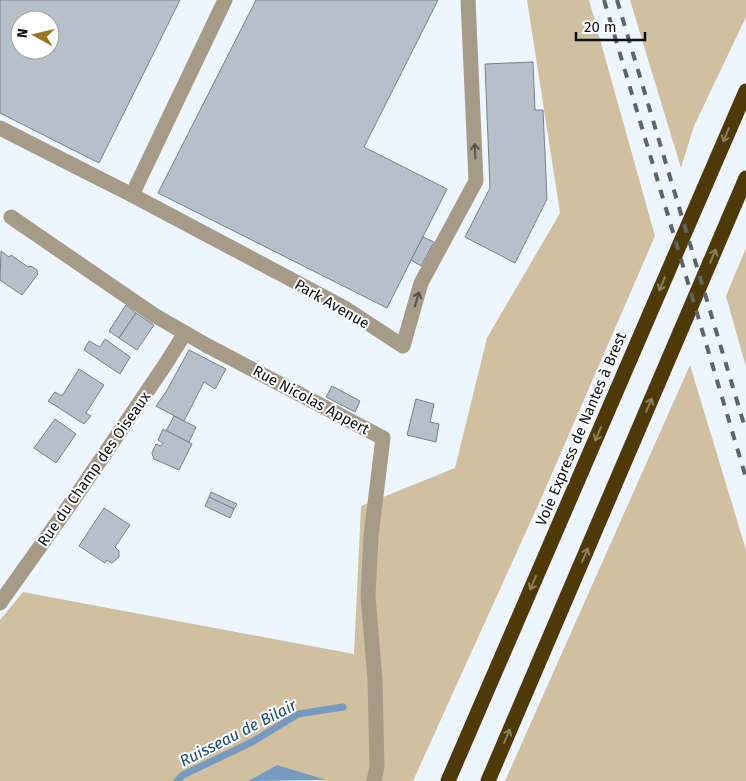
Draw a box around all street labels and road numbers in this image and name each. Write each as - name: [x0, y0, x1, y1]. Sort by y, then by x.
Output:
- street label: Park Avenue: [291, 275, 373, 333]
- street label: Voie Express de Nantes à Brest: [532, 329, 630, 528]
- street label: Rue Nicolas Appert: [250, 362, 373, 439]
- street label: Rue du Champ des Oiseaux: [34, 388, 155, 550]

